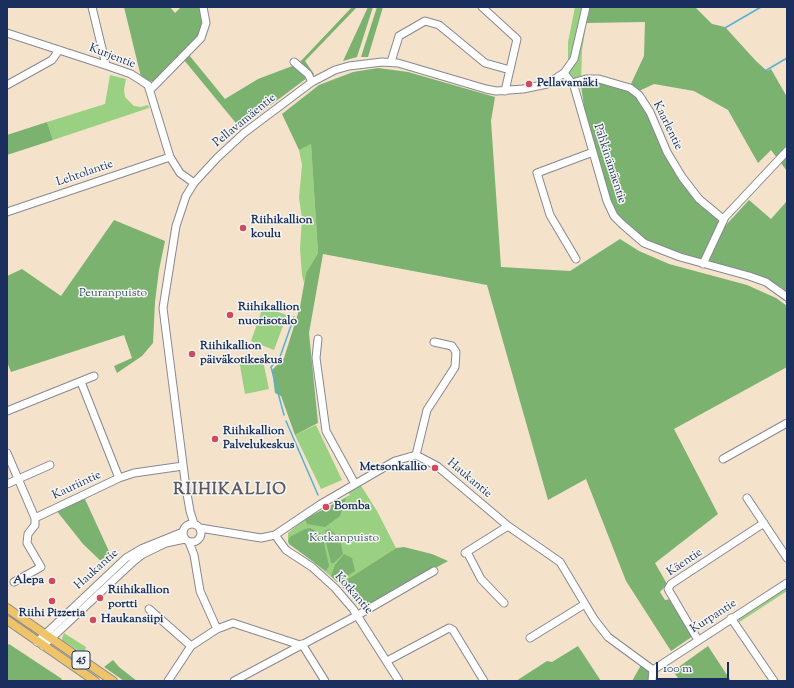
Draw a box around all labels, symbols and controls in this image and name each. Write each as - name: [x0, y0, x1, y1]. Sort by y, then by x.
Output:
- street label: Kurjentie: [87, 42, 137, 72]
- place label: Pellavamäki: [537, 77, 598, 91]
- marker: Pellavamäki: [524, 79, 534, 89]
- street label: Pellavamäentie: [211, 91, 279, 151]
- street label: Kaarlentie: [649, 99, 685, 153]
- street label: Pähkinämäentie: [589, 122, 629, 206]
- street label: Lehtolantie: [55, 158, 115, 190]
- place label: Riihikallion koulu: [251, 214, 313, 242]
- marker: Riihikallion koulu: [238, 223, 248, 233]
- park label: Peuranpuisto: [79, 287, 147, 301]
- place label: Riihikallion nuorisotalo: [238, 301, 300, 329]
- marker: Riihikallion nuorisotalo: [225, 310, 235, 320]
- place label: Riihikallion päiväkotikeskus: [200, 340, 282, 368]
- marker: Riihikallion päiväkotikeskus: [187, 349, 197, 359]
- place label: Riihikallion Palvelukeskus: [223, 425, 295, 453]
- marker: Riihikallion Palvelukeskus: [210, 434, 220, 444]
- street label: Haukantie: [444, 456, 494, 502]
- place label: Metsonkallio: [359, 461, 427, 475]
- marker: Metsonkallio: [430, 463, 440, 473]
- street label: Kauriintie: [50, 468, 104, 504]
- district label: RIIHIKALLIO: [173, 481, 287, 501]
- place label: Bomba: [334, 500, 370, 514]
- marker: Bomba: [321, 502, 331, 512]
- park label: Kotkanpuisto: [309, 532, 379, 546]
- street label: Käentie: [665, 546, 705, 580]
- street label: Haukantie: [72, 547, 122, 593]
- street label: Kotkantie: [331, 570, 375, 618]
- place label: Alepa: [13, 574, 44, 588]
- marker: Alepa: [47, 576, 57, 586]
- place label: Riihikallion portti: [108, 584, 170, 612]
- marker: Riihikallion portti: [95, 593, 105, 603]
- marker: Riihi Pizzeria: [47, 596, 57, 606]
- street label: Kurpantie: [688, 597, 740, 637]
- place label: Riihi Pizzeria: [19, 607, 85, 621]
- place label: Haukansiipi: [101, 613, 163, 627]
- marker: Haukansiipi: [88, 615, 98, 625]
- road number: 45: [72, 651, 90, 669]
- scale bar: [658, 654, 731, 680]
- text: 100 m: [663, 660, 692, 678]

